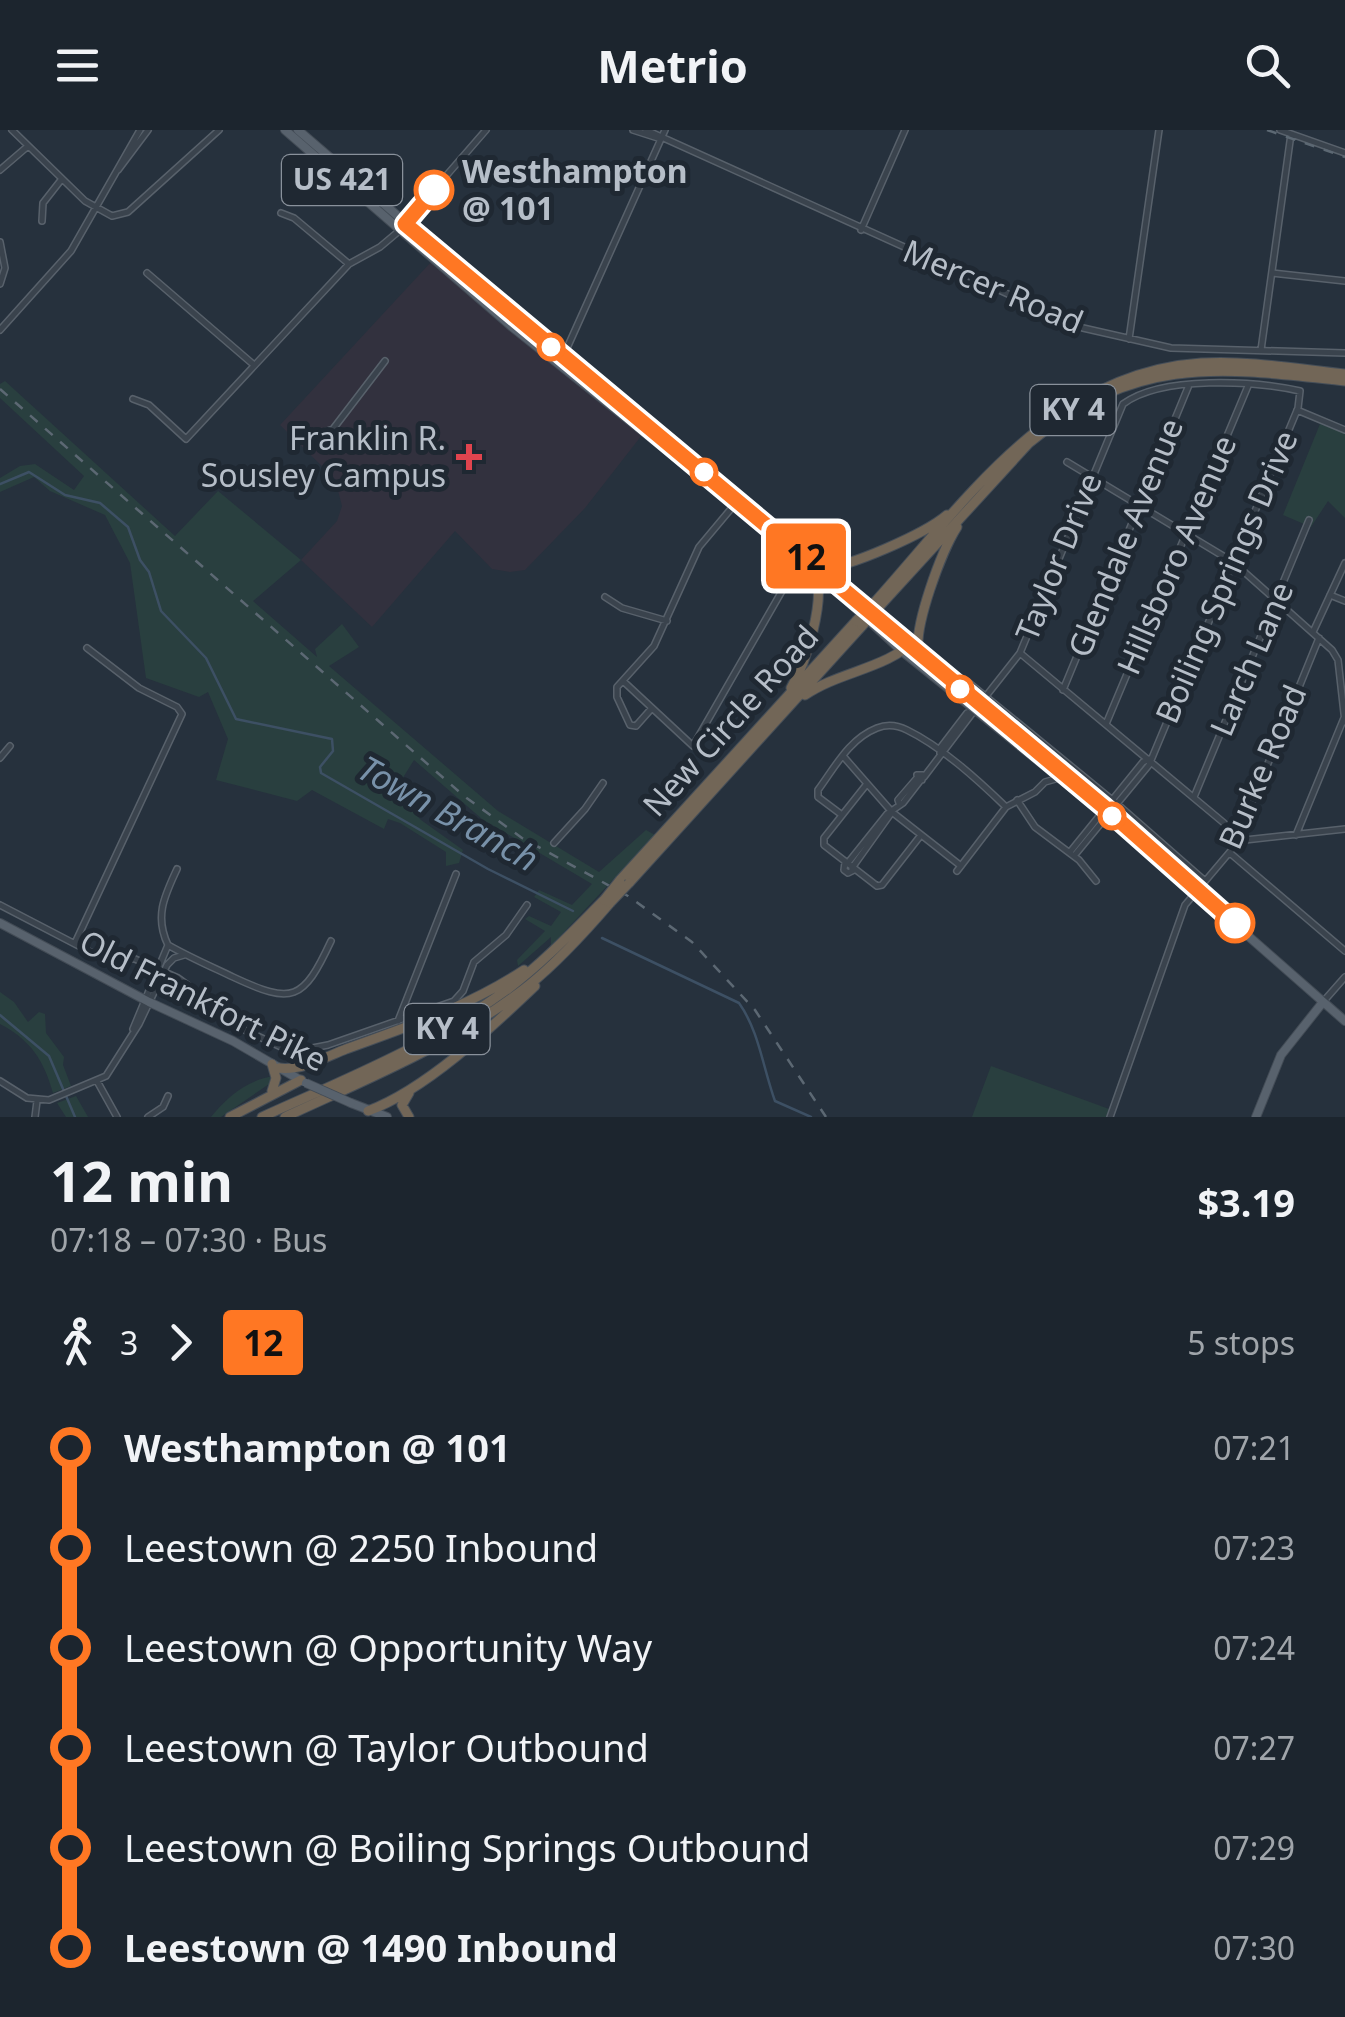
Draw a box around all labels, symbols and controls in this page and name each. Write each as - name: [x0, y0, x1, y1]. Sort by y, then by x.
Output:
- text: Metrio: [597, 35, 748, 96]
- icon: menu: [50, 38, 105, 93]
- icon: search: [1240, 38, 1295, 93]
- place label: Westhampton @ 101: [462, 149, 687, 229]
- road number: US 421: [282, 155, 402, 205]
- marker: Westhampton @ 101: [415, 171, 453, 209]
- street label: Mercer Road: [897, 228, 1090, 343]
- unlabelled marker: [538, 334, 564, 360]
- road number: KY 4: [1030, 385, 1116, 435]
- street label: Glendale Avenue: [1057, 412, 1192, 663]
- place label: Franklin R. Sousley Campus: [201, 416, 446, 496]
- street label: Boiling Springs Drive: [1145, 424, 1307, 729]
- street label: Hillsboro Avenue: [1106, 428, 1245, 680]
- marker: Franklin R. Sousley Campus: [456, 444, 482, 470]
- unlabelled marker: [691, 459, 717, 485]
- street label: Taylor Drive: [1004, 466, 1111, 647]
- line badge: 12: [761, 524, 851, 588]
- text: 12: [786, 533, 826, 580]
- street label: Larch Lane: [1199, 575, 1302, 742]
- street label: New Circle Road: [633, 615, 827, 825]
- unlabelled marker: [947, 676, 973, 702]
- street label: Burke Road: [1208, 678, 1315, 855]
- water label: Town Branch: [350, 744, 547, 882]
- unlabelled marker: [1099, 803, 1125, 829]
- unlabelled marker: [1216, 904, 1254, 942]
- street label: Old Frankfort Pike: [73, 919, 334, 1080]
- road number: KY 4: [404, 1004, 490, 1054]
- text: 12 min: [50, 1143, 233, 1218]
- text: $3.19: [1197, 1176, 1295, 1228]
- text: 07:18 – 07:30 · Bus: [50, 1218, 327, 1261]
- icon: walk: [50, 1315, 105, 1370]
- icon: forward: [153, 1315, 208, 1370]
- text: 12: [243, 1319, 283, 1366]
- text: 3: [120, 1321, 138, 1364]
- text: 5 stops: [1187, 1321, 1295, 1364]
- text: Westhampton @ 101: [124, 1421, 511, 1473]
- text: 07:21: [1213, 1426, 1295, 1469]
- text: Leestown @ 2250 Inbound: [124, 1521, 598, 1573]
- text: 07:23: [1213, 1526, 1295, 1569]
- text: Leestown @ Opportunity Way: [124, 1621, 652, 1673]
- text: 07:24: [1213, 1626, 1295, 1669]
- text: Leestown @ Taylor Outbound: [124, 1721, 649, 1773]
- text: 07:27: [1213, 1726, 1295, 1769]
- text: Leestown @ Boiling Springs Outbound: [124, 1821, 810, 1873]
- text: 07:29: [1213, 1826, 1295, 1869]
- text: Leestown @ 1490 Inbound: [124, 1921, 618, 1973]
- text: 07:30: [1213, 1926, 1295, 1969]

